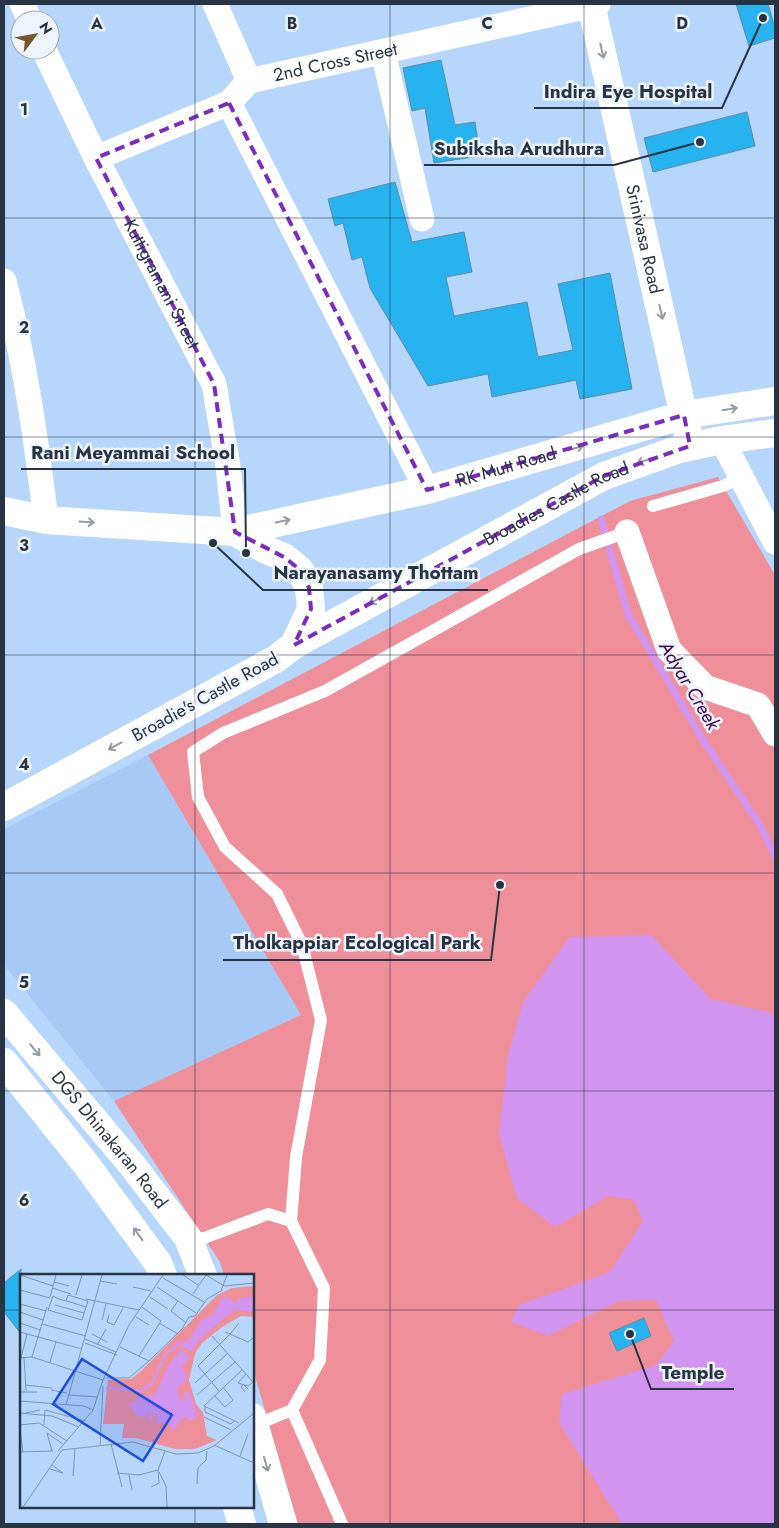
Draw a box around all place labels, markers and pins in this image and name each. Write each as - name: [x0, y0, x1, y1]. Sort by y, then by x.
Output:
- callout: Indira Eye Hospital: [534, 74, 722, 108]
- callout: Subiksha Arudhura: [424, 131, 614, 165]
- callout: Rani Meyammai School: [21, 435, 245, 469]
- callout: Narayanasamy Thottam: [263, 556, 488, 590]
- callout: Tholkappiar Ecological Park: [223, 926, 491, 960]
- callout: Temple: [651, 1355, 734, 1389]

